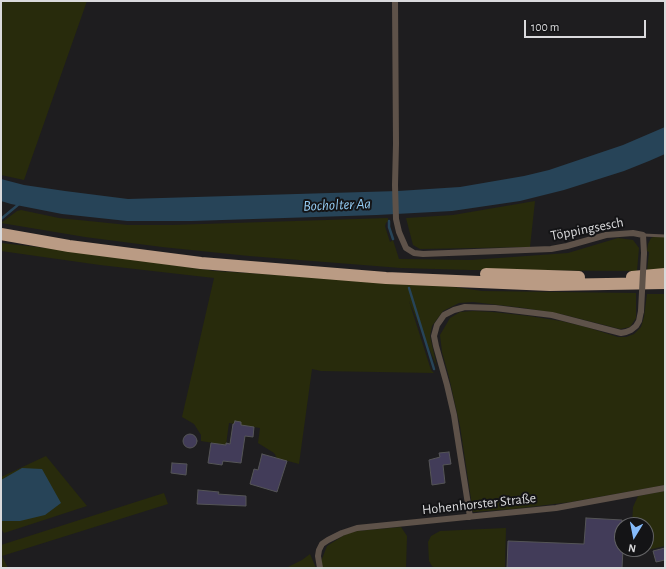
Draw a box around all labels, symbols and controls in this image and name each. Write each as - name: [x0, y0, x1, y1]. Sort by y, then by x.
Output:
- scale bar: [526, 12, 648, 38]
- text: 100 m: [531, 21, 559, 33]
- water label: Bocholter Aa: [303, 195, 371, 215]
- street label: Töppingsesch: [549, 214, 625, 244]
- street label: Hohenhorster Straße: [421, 490, 537, 518]
- north arrow: [614, 517, 654, 557]
- text: N: [627, 542, 637, 554]

